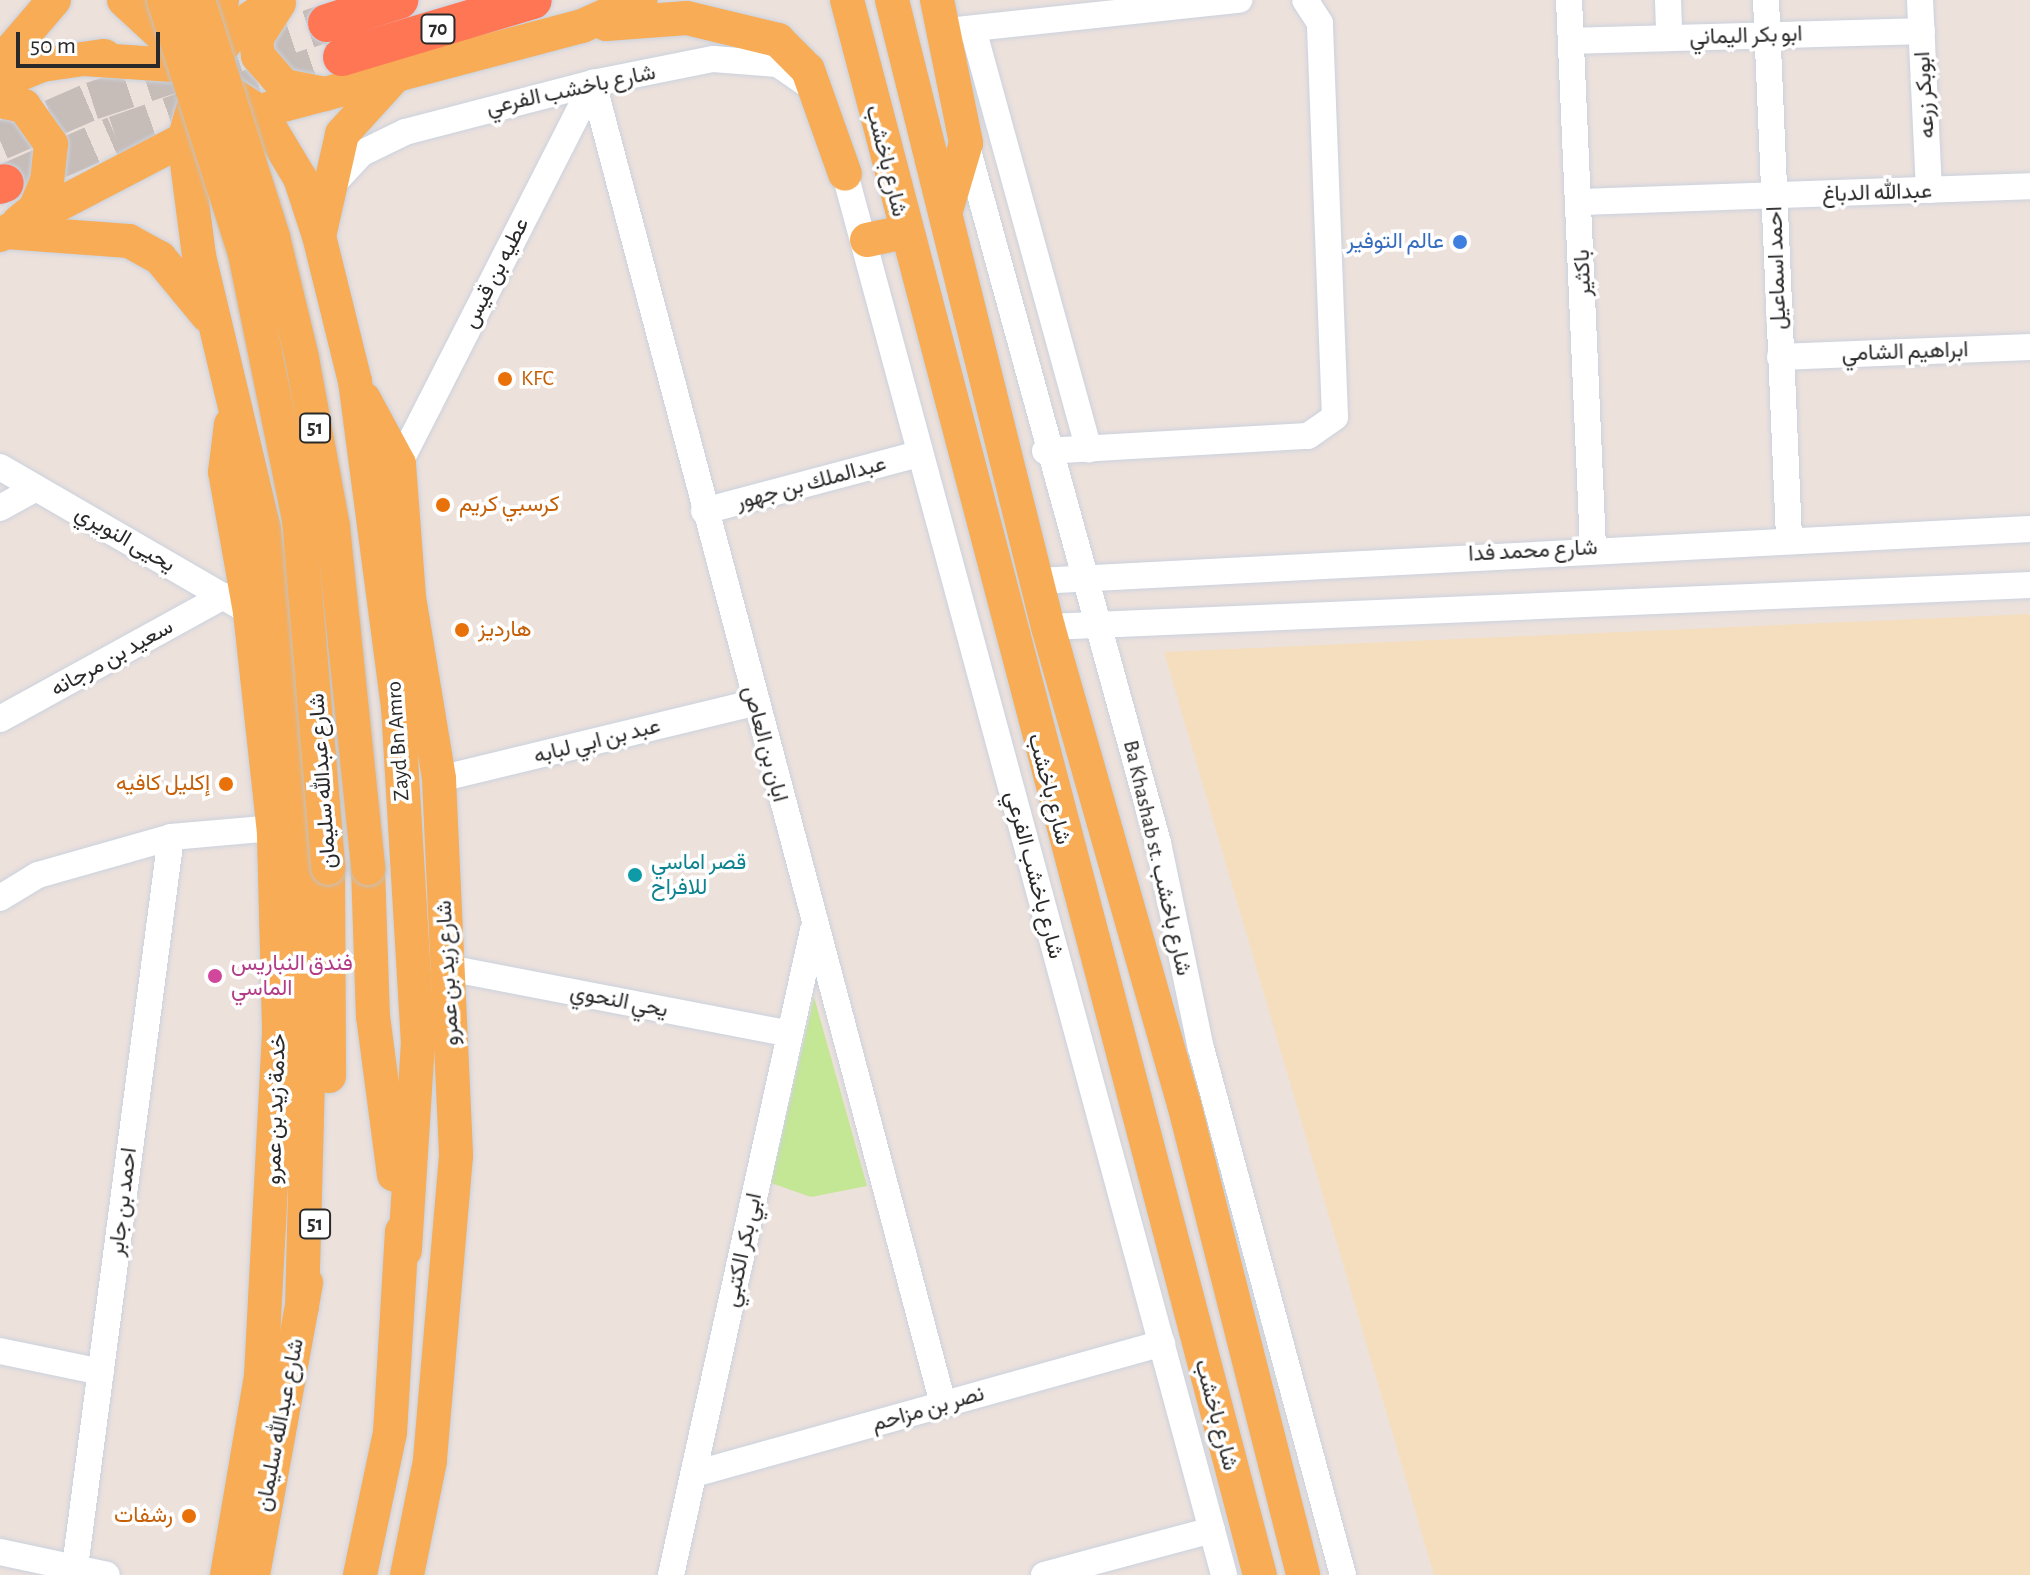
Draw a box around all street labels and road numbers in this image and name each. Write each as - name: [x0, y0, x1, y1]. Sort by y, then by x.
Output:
- road number: 70: [420, 13, 456, 45]
- street label: ابو بكر اليماني: [1689, 21, 1803, 51]
- street label: ابوبكر زرعه: [1910, 51, 1940, 139]
- street label: شارع باخشب الفرعي: [484, 59, 658, 121]
- street label: شارع باخشب: [859, 103, 913, 219]
- street label: عبدالله الدباغ: [1822, 178, 1932, 208]
- street label: احمد اسماعيل: [1762, 206, 1792, 330]
- street label: عطيه بن قيس: [457, 213, 535, 333]
- street label: باكثير: [1569, 249, 1597, 297]
- street label: ابراهيم الشامي: [1841, 337, 1969, 367]
- road number: 51: [299, 412, 331, 444]
- street label: عبدالملك بن جهور: [733, 450, 889, 516]
- street label: يحيى النويري: [70, 500, 180, 578]
- street label: شارع محمد فدا: [1468, 534, 1598, 568]
- street label: سعيد بن مرجانه: [46, 614, 178, 702]
- street label: Zayd Bn Amro: [381, 680, 415, 802]
- street label: ابان بن العاص: [737, 683, 793, 805]
- street label: شارع عبدالله سليمان: [304, 693, 342, 869]
- street label: عبد بن ابي لبابه: [531, 713, 663, 769]
- street label: شارع باخشب: [1022, 731, 1076, 847]
- street label: Ba Khashab st. شارع باخشب: [1117, 738, 1197, 978]
- street label: شارع باخشب الفرعي: [999, 788, 1069, 962]
- street label: شارع زيد بن عمرو: [431, 900, 465, 1046]
- street label: يحي النحوي: [568, 979, 670, 1023]
- street label: خدمة زيد بن عمرو: [260, 1033, 292, 1185]
- street label: احمد بن جابر: [103, 1146, 143, 1258]
- street label: ابي بكر الكتبي: [718, 1191, 768, 1309]
- road number: 51: [299, 1208, 331, 1240]
- street label: شارع عبدالله سليمان: [250, 1336, 310, 1514]
- street label: شارع باخشب: [1189, 1357, 1243, 1473]
- street label: نصر بن مزاحم: [869, 1380, 987, 1438]

